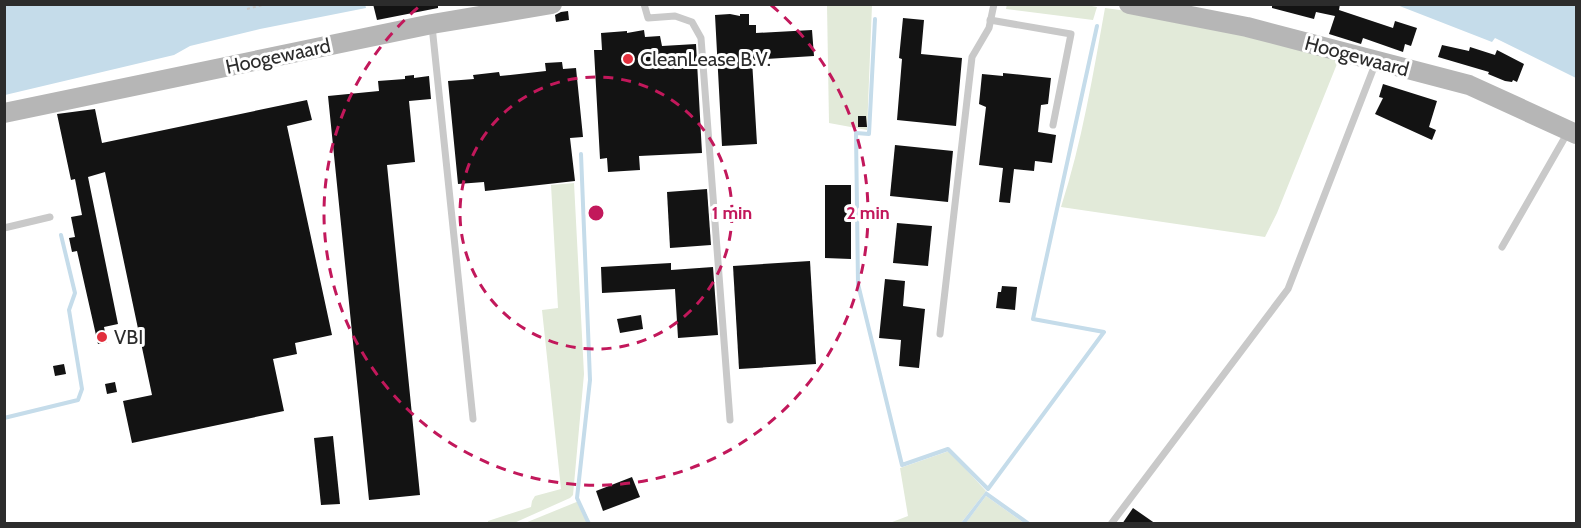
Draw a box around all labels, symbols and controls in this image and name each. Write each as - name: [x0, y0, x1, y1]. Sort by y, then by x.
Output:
- street label: Hoogewaard: [1302, 31, 1412, 81]
- street label: Hoogewaard: [223, 33, 333, 79]
- place label: CleanLease B.V.: [640, 47, 771, 71]
- marker: CleanLease B.V.: [621, 52, 635, 66]
- text: 1 min: [712, 202, 752, 224]
- text: 2 min: [846, 202, 890, 224]
- centre of rings: [586, 203, 606, 223]
- place label: VBI: [114, 325, 143, 349]
- marker: VBI: [95, 330, 109, 344]

